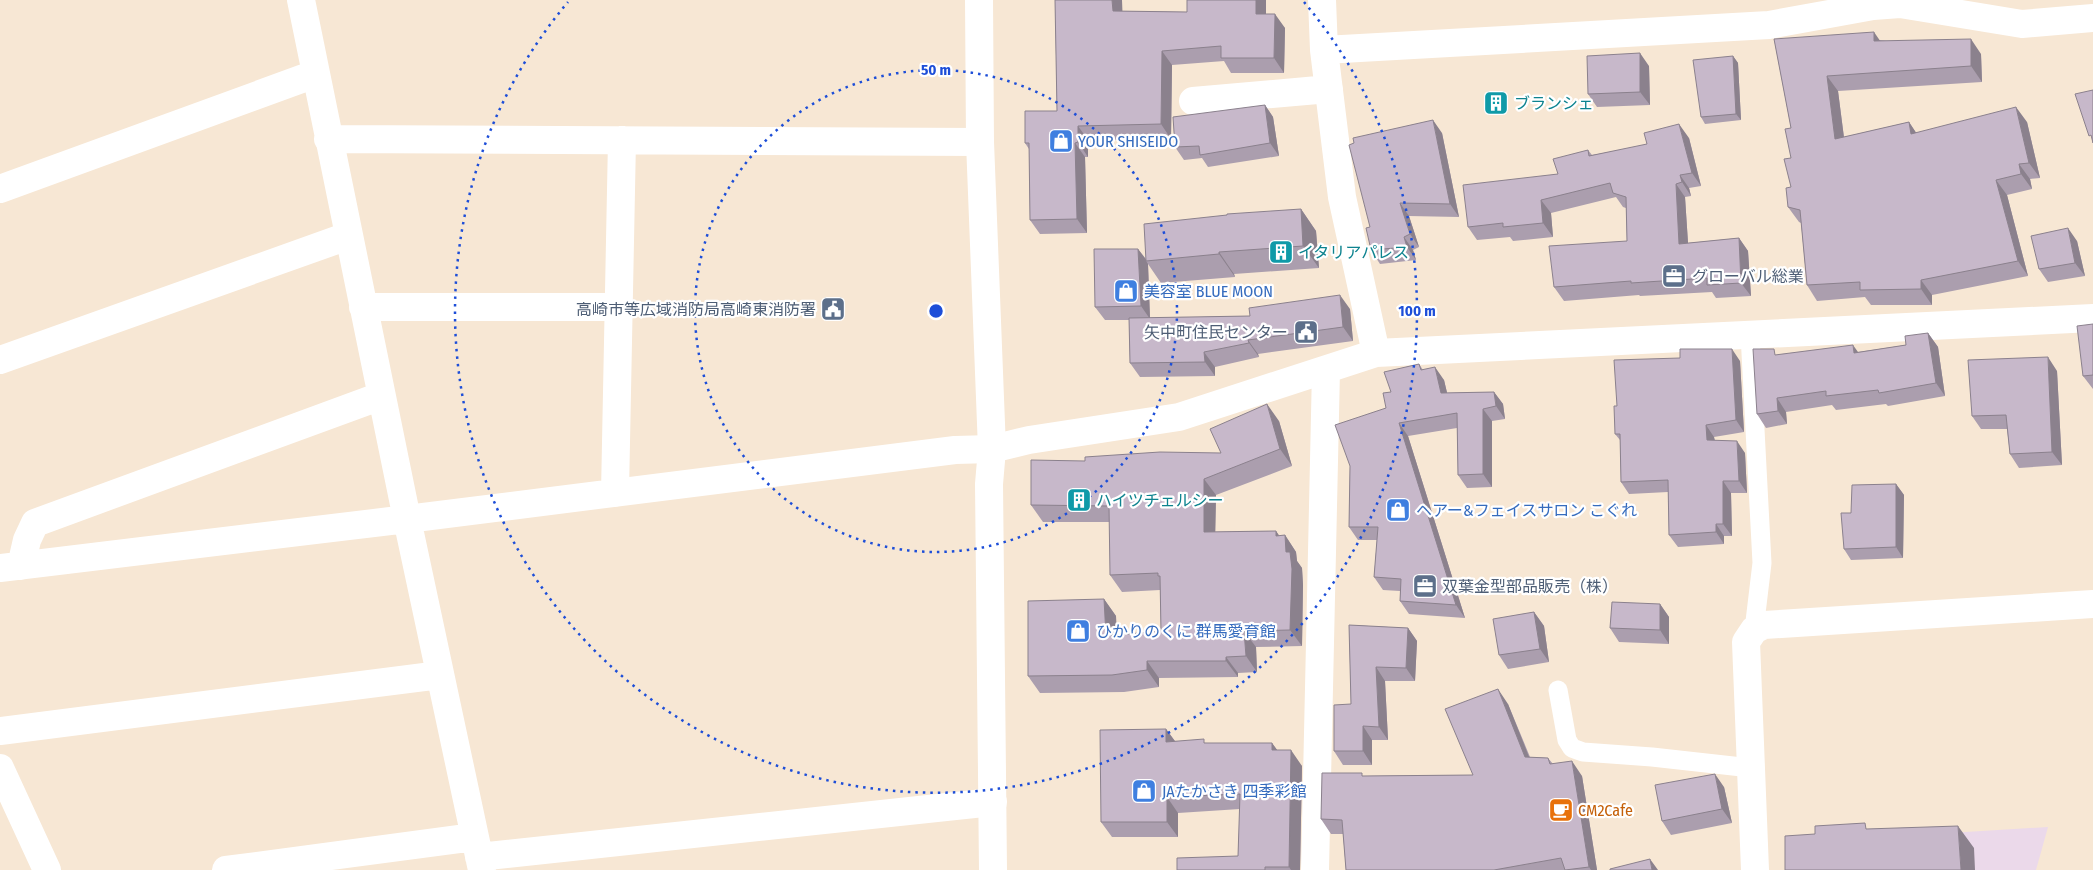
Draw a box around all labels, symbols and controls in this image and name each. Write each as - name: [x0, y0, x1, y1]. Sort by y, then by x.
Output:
- text: 50 m: [921, 61, 951, 79]
- building icon: ブランシェ: [1483, 90, 1509, 116]
- place label: ブランシェ: [1514, 94, 1594, 113]
- shop icon: YOUR SHISEIDO: [1048, 128, 1074, 154]
- place label: YOUR SHISEIDO: [1078, 132, 1178, 151]
- building icon: イタリアパレス: [1268, 239, 1294, 265]
- place label: イタリアパレス: [1298, 243, 1409, 262]
- office icon: グローバル総業: [1661, 263, 1687, 289]
- place label: グローバル総業: [1692, 267, 1804, 286]
- shop icon: 美容室 BLUE MOON: [1113, 278, 1139, 304]
- place label: 美容室 BLUE MOON: [1144, 282, 1273, 301]
- public building icon: 高崎市等広域消防局高崎東消防署: [820, 296, 846, 322]
- place label: 高崎市等広域消防局高崎東消防署: [576, 300, 816, 319]
- centre of rings: [927, 302, 945, 320]
- text: 100 m: [1398, 302, 1436, 320]
- public building icon: 矢中町住民センター: [1293, 319, 1319, 345]
- place label: 矢中町住民センター: [1144, 323, 1288, 342]
- building icon: ハイツチェルシー: [1066, 487, 1092, 513]
- place label: ハイツチェルシー: [1096, 491, 1224, 510]
- shop icon: ヘアー&フェイスサロン こぐれ: [1385, 497, 1411, 523]
- place label: ヘアー&フェイスサロン こぐれ: [1416, 501, 1637, 520]
- office icon: 双葉金型部品販売（株）: [1412, 573, 1438, 599]
- place label: 双葉金型部品販売（株）: [1442, 577, 1618, 596]
- shop icon: ひかりのくに 群馬愛育館: [1065, 618, 1091, 644]
- place label: ひかりのくに 群馬愛育館: [1096, 622, 1276, 641]
- shop icon: JAたかさき 四季彩館: [1131, 778, 1157, 804]
- place label: JAたかさき 四季彩館: [1162, 782, 1307, 801]
- cafe icon: CM2Cafe: [1548, 797, 1574, 823]
- place label: CM2Cafe: [1578, 801, 1633, 820]

